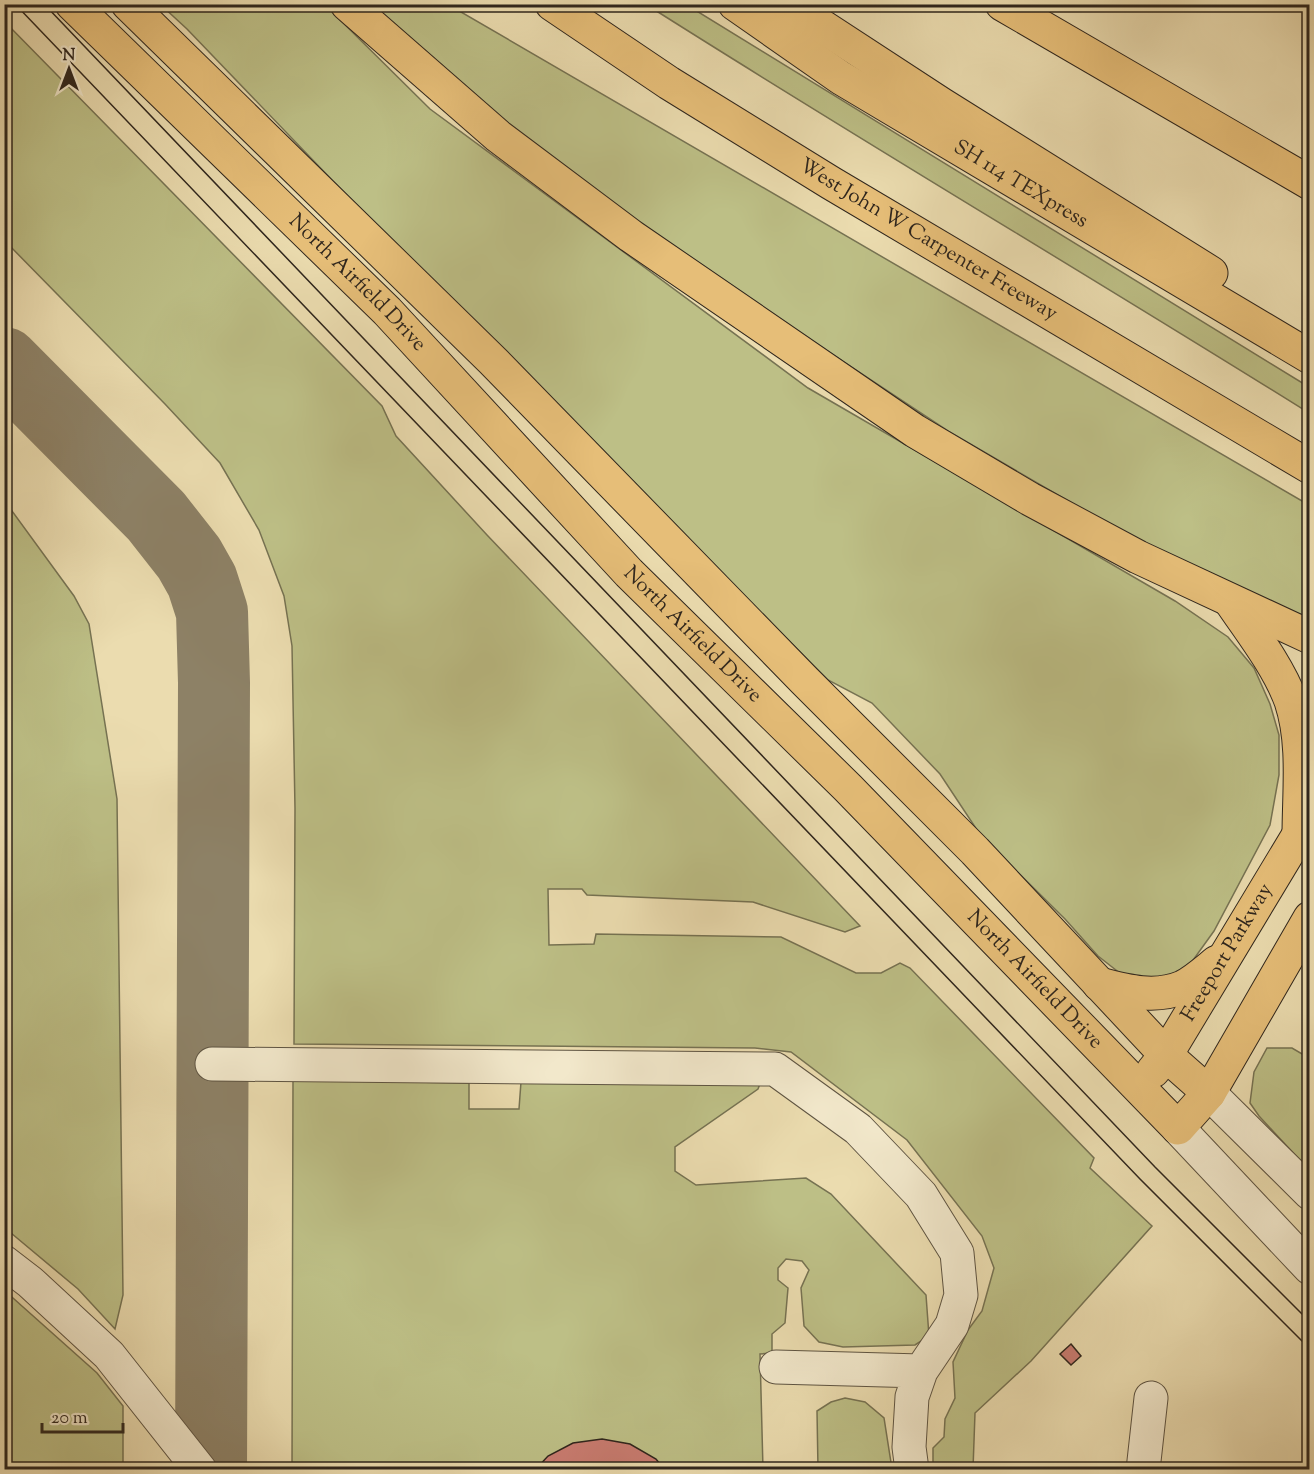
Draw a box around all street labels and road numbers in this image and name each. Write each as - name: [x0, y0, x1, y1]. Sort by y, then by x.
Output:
- street label: SH 114 TEXpress: [947, 133, 1093, 236]
- street label: West John W Carpenter Freeway: [793, 151, 1063, 329]
- street label: North Airfield Drive: [281, 207, 433, 359]
- street label: North Airfield Drive: [616, 560, 768, 710]
- street label: Freeport Parkway: [1174, 877, 1281, 1028]
- street label: North Airfield Drive: [959, 903, 1109, 1057]

